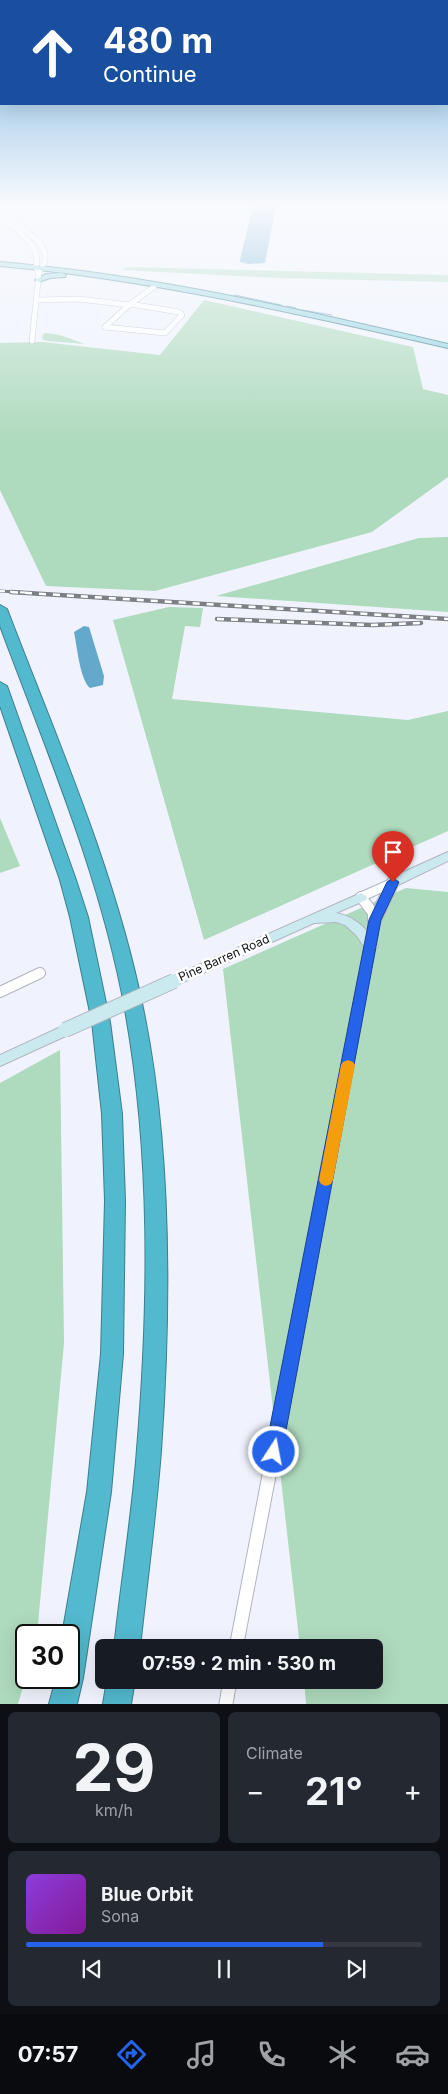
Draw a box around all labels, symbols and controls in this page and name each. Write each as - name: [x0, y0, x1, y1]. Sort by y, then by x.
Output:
- text: 480 m: [103, 19, 213, 61]
- icon: ahead: [20, 20, 85, 85]
- text: Continue: [103, 61, 197, 87]
- pin: [372, 831, 414, 882]
- icon: arrive: [379, 838, 407, 866]
- street label: Pine Barren Road: [176, 931, 272, 984]
- position arrow: [247, 1425, 299, 1477]
- speed limit sign: 30: [15, 1624, 80, 1689]
- text: 07:59 · 2 min · 530 m: [142, 1652, 336, 1675]
- text: 29: [72, 1728, 156, 1807]
- text: Climate: [246, 1743, 303, 1763]
- text: 21°: [305, 1768, 363, 1814]
- text: −: [246, 1774, 265, 1808]
- text: +: [403, 1774, 422, 1808]
- text: km/h: [95, 1800, 133, 1820]
- text: Blue Orbit: [101, 1883, 193, 1906]
- text: Sona: [101, 1906, 139, 1926]
- icon: previous: [78, 1955, 106, 1983]
- icon: pause: [210, 1955, 238, 1983]
- icon: next: [342, 1955, 370, 1983]
- icon: directions: [114, 2037, 149, 2072]
- icon: music: [184, 2037, 219, 2072]
- icon: phone: [254, 2037, 289, 2072]
- icon: climate: [325, 2037, 360, 2072]
- icon: car: [395, 2037, 430, 2072]
- text: 07:57: [18, 2041, 78, 2067]

